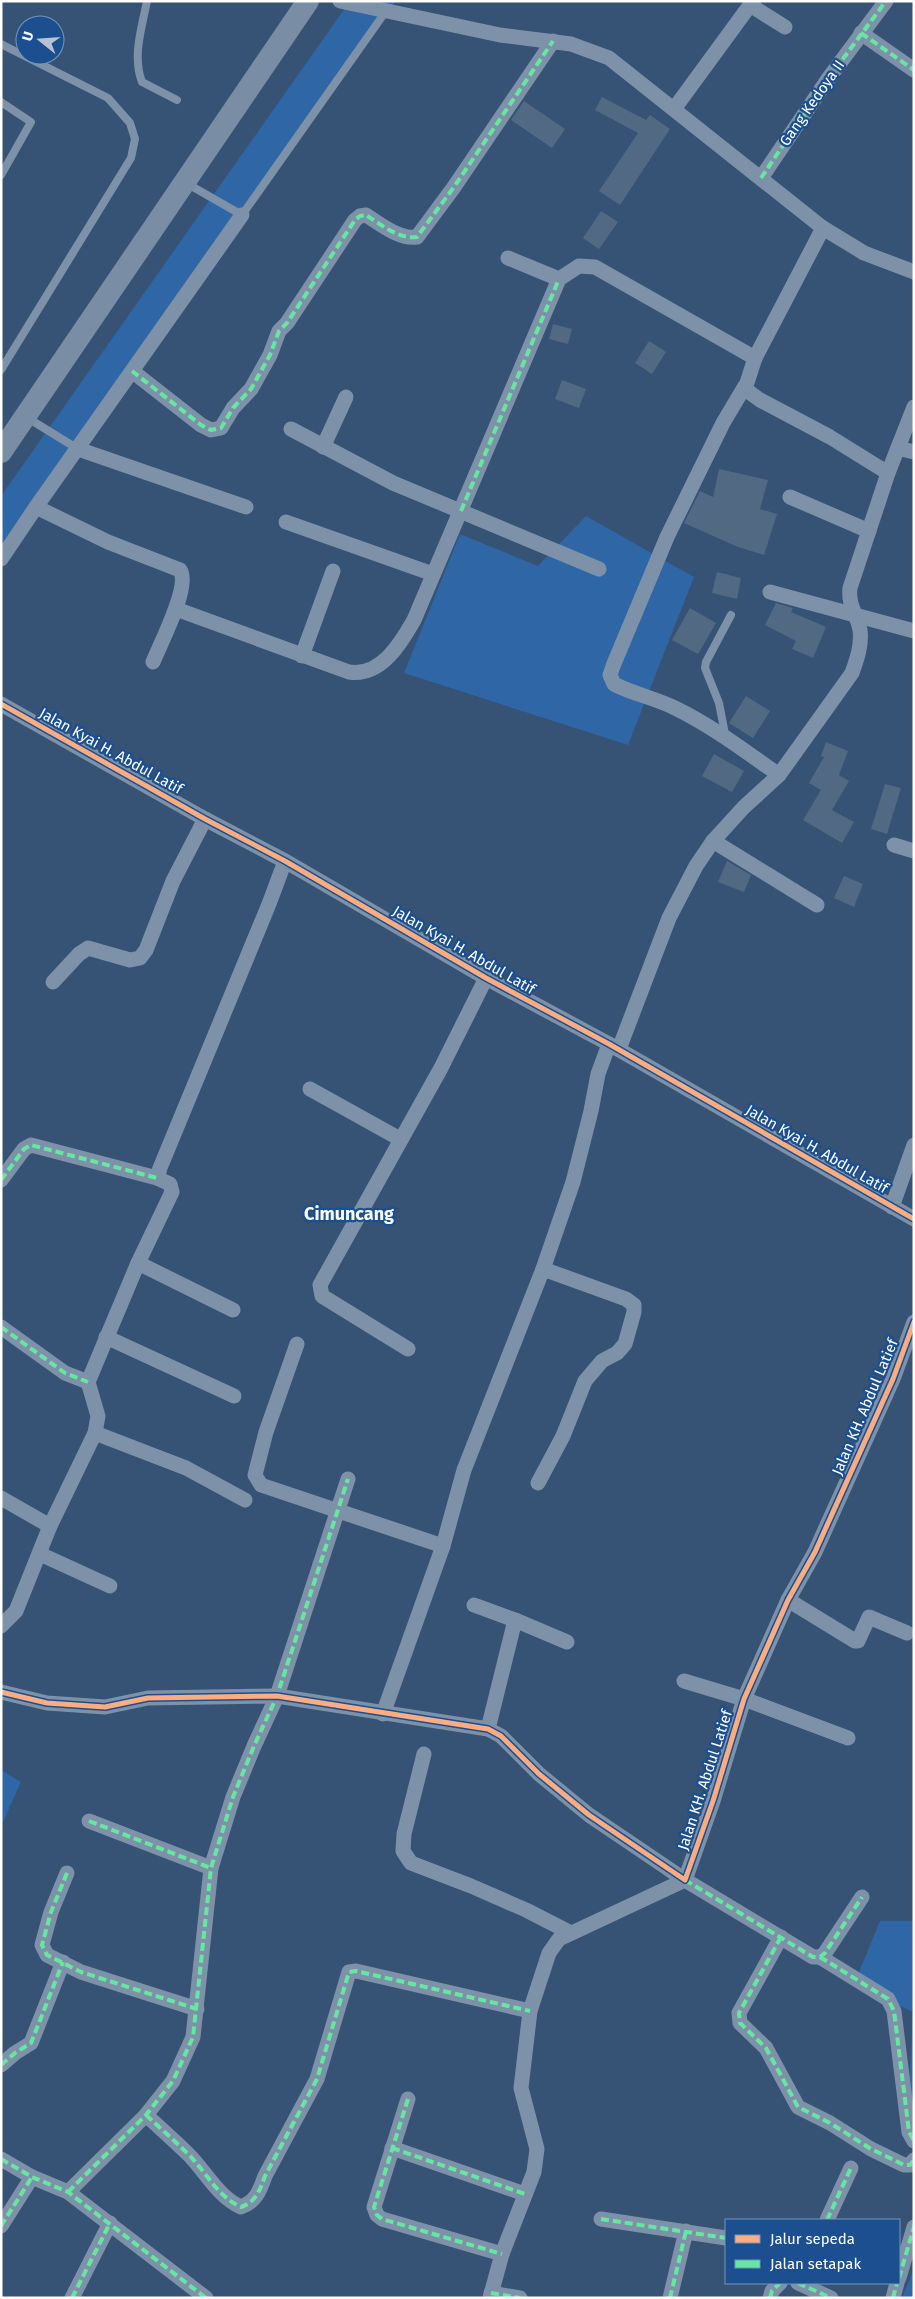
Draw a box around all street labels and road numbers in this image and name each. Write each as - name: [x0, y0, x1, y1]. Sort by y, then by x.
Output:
- street label: Gang Kedoya II: [776, 57, 848, 149]
- street label: Jalan Kyai H. Abdul Latif: [36, 704, 187, 798]
- street label: Jalan Kyai H. Abdul Latif: [390, 902, 539, 999]
- street label: Jalan Kyai H. Abdul Latif: [743, 1101, 892, 1198]
- street label: Jalan KH. Abdul Latief: [828, 1335, 902, 1478]
- street label: Jalan KH. Abdul Latief: [674, 1707, 736, 1852]

